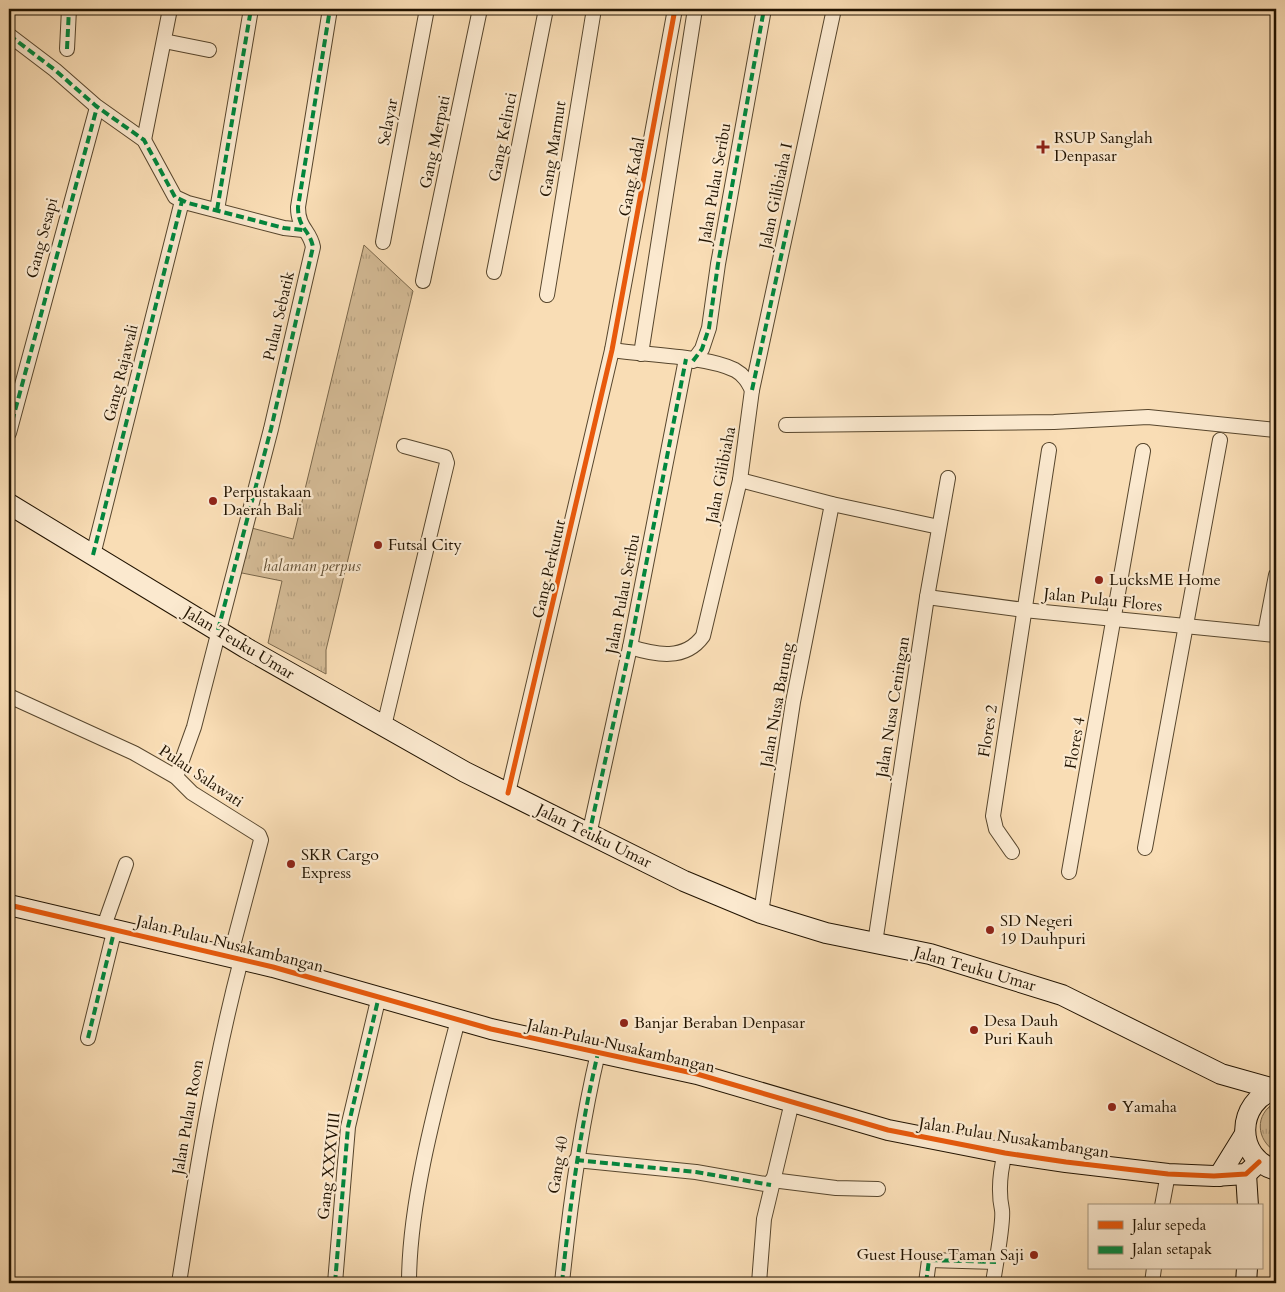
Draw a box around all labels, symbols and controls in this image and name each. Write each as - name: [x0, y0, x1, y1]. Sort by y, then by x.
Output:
- street label: Gang Kelinci: [484, 90, 523, 184]
- street label: Gang Merpati: [414, 93, 456, 191]
- street label: Selayar: [373, 96, 403, 147]
- street label: Gang Marmut: [535, 99, 571, 199]
- street label: Jalan Pulau Seribu: [693, 121, 736, 247]
- place label: RSUP Sanglah Denpasar: [1054, 127, 1153, 167]
- street label: Gang Kadal: [614, 136, 650, 218]
- marker: RSUP Sanglah Denpasar: [1036, 140, 1050, 154]
- street label: Jalan Gilibiaha I: [754, 141, 798, 253]
- street label: Gang Sesapi: [21, 195, 63, 281]
- street label: Pulau Sebatik: [258, 269, 300, 363]
- street label: Gang Rajawali: [98, 321, 144, 424]
- street label: Jalan Gilibiaha: [700, 425, 741, 527]
- place label: Perpustakaan Daerah Bali: [223, 481, 312, 521]
- marker: Perpustakaan Daerah Bali: [207, 495, 219, 507]
- street label: Gang Perkutut: [527, 517, 571, 621]
- street label: Jalan Pulau Seribu: [600, 532, 645, 658]
- place label: Futsal City: [388, 534, 462, 556]
- marker: Futsal City: [372, 539, 384, 551]
- park label: halaman perpus: [263, 555, 362, 577]
- place label: LucksME Home: [1109, 569, 1221, 591]
- marker: LucksME Home: [1093, 574, 1105, 586]
- street label: Jalan Pulau Flores: [1041, 583, 1163, 617]
- street label: Jalan Teuku Umar: [178, 600, 299, 685]
- street label: Jalan Nusa Ceningan: [871, 635, 915, 781]
- street label: Jalan Nusa Barung: [755, 641, 799, 771]
- street label: Flores 2: [973, 703, 1003, 759]
- street label: Flores 4: [1060, 715, 1090, 771]
- street label: Pulau Salawati: [154, 740, 248, 813]
- street label: Jalan Teuku Umar: [531, 798, 655, 873]
- place label: SKR Cargo Express: [301, 844, 379, 884]
- marker: SKR Cargo Express: [285, 858, 297, 870]
- street label: Jalan Pulau Nusakambangan: [132, 910, 326, 978]
- place label: SD Negeri 19 Dauhpuri: [1000, 910, 1086, 950]
- marker: SD Negeri 19 Dauhpuri: [984, 924, 996, 936]
- street label: Jalan Teuku Umar: [910, 941, 1038, 997]
- place label: Desa Dauh Puri Kauh: [984, 1010, 1059, 1050]
- place label: Banjar Beraban Denpasar: [634, 1012, 805, 1034]
- street label: Jalan Pulau Nusakambangan: [523, 1013, 717, 1078]
- marker: Banjar Beraban Denpasar: [618, 1017, 630, 1029]
- marker: Desa Dauh Puri Kauh: [968, 1024, 980, 1036]
- street label: Jalan Pulau Roon: [167, 1058, 209, 1178]
- place label: Yamaha: [1122, 1096, 1177, 1118]
- marker: Yamaha: [1106, 1101, 1118, 1113]
- street label: Gang XXXVIII: [312, 1111, 346, 1221]
- street label: Jalan Pulau Nusakambangan: [915, 1112, 1111, 1164]
- street label: Gang 40: [543, 1134, 573, 1196]
- legend: [1088, 1204, 1262, 1270]
- text: Jalur sepeda: [1130, 1215, 1207, 1235]
- text: Jalan setapak: [1130, 1239, 1212, 1259]
- place label: Guest House Taman Saji: [856, 1244, 1024, 1266]
- marker: Guest House Taman Saji: [1028, 1249, 1040, 1261]

